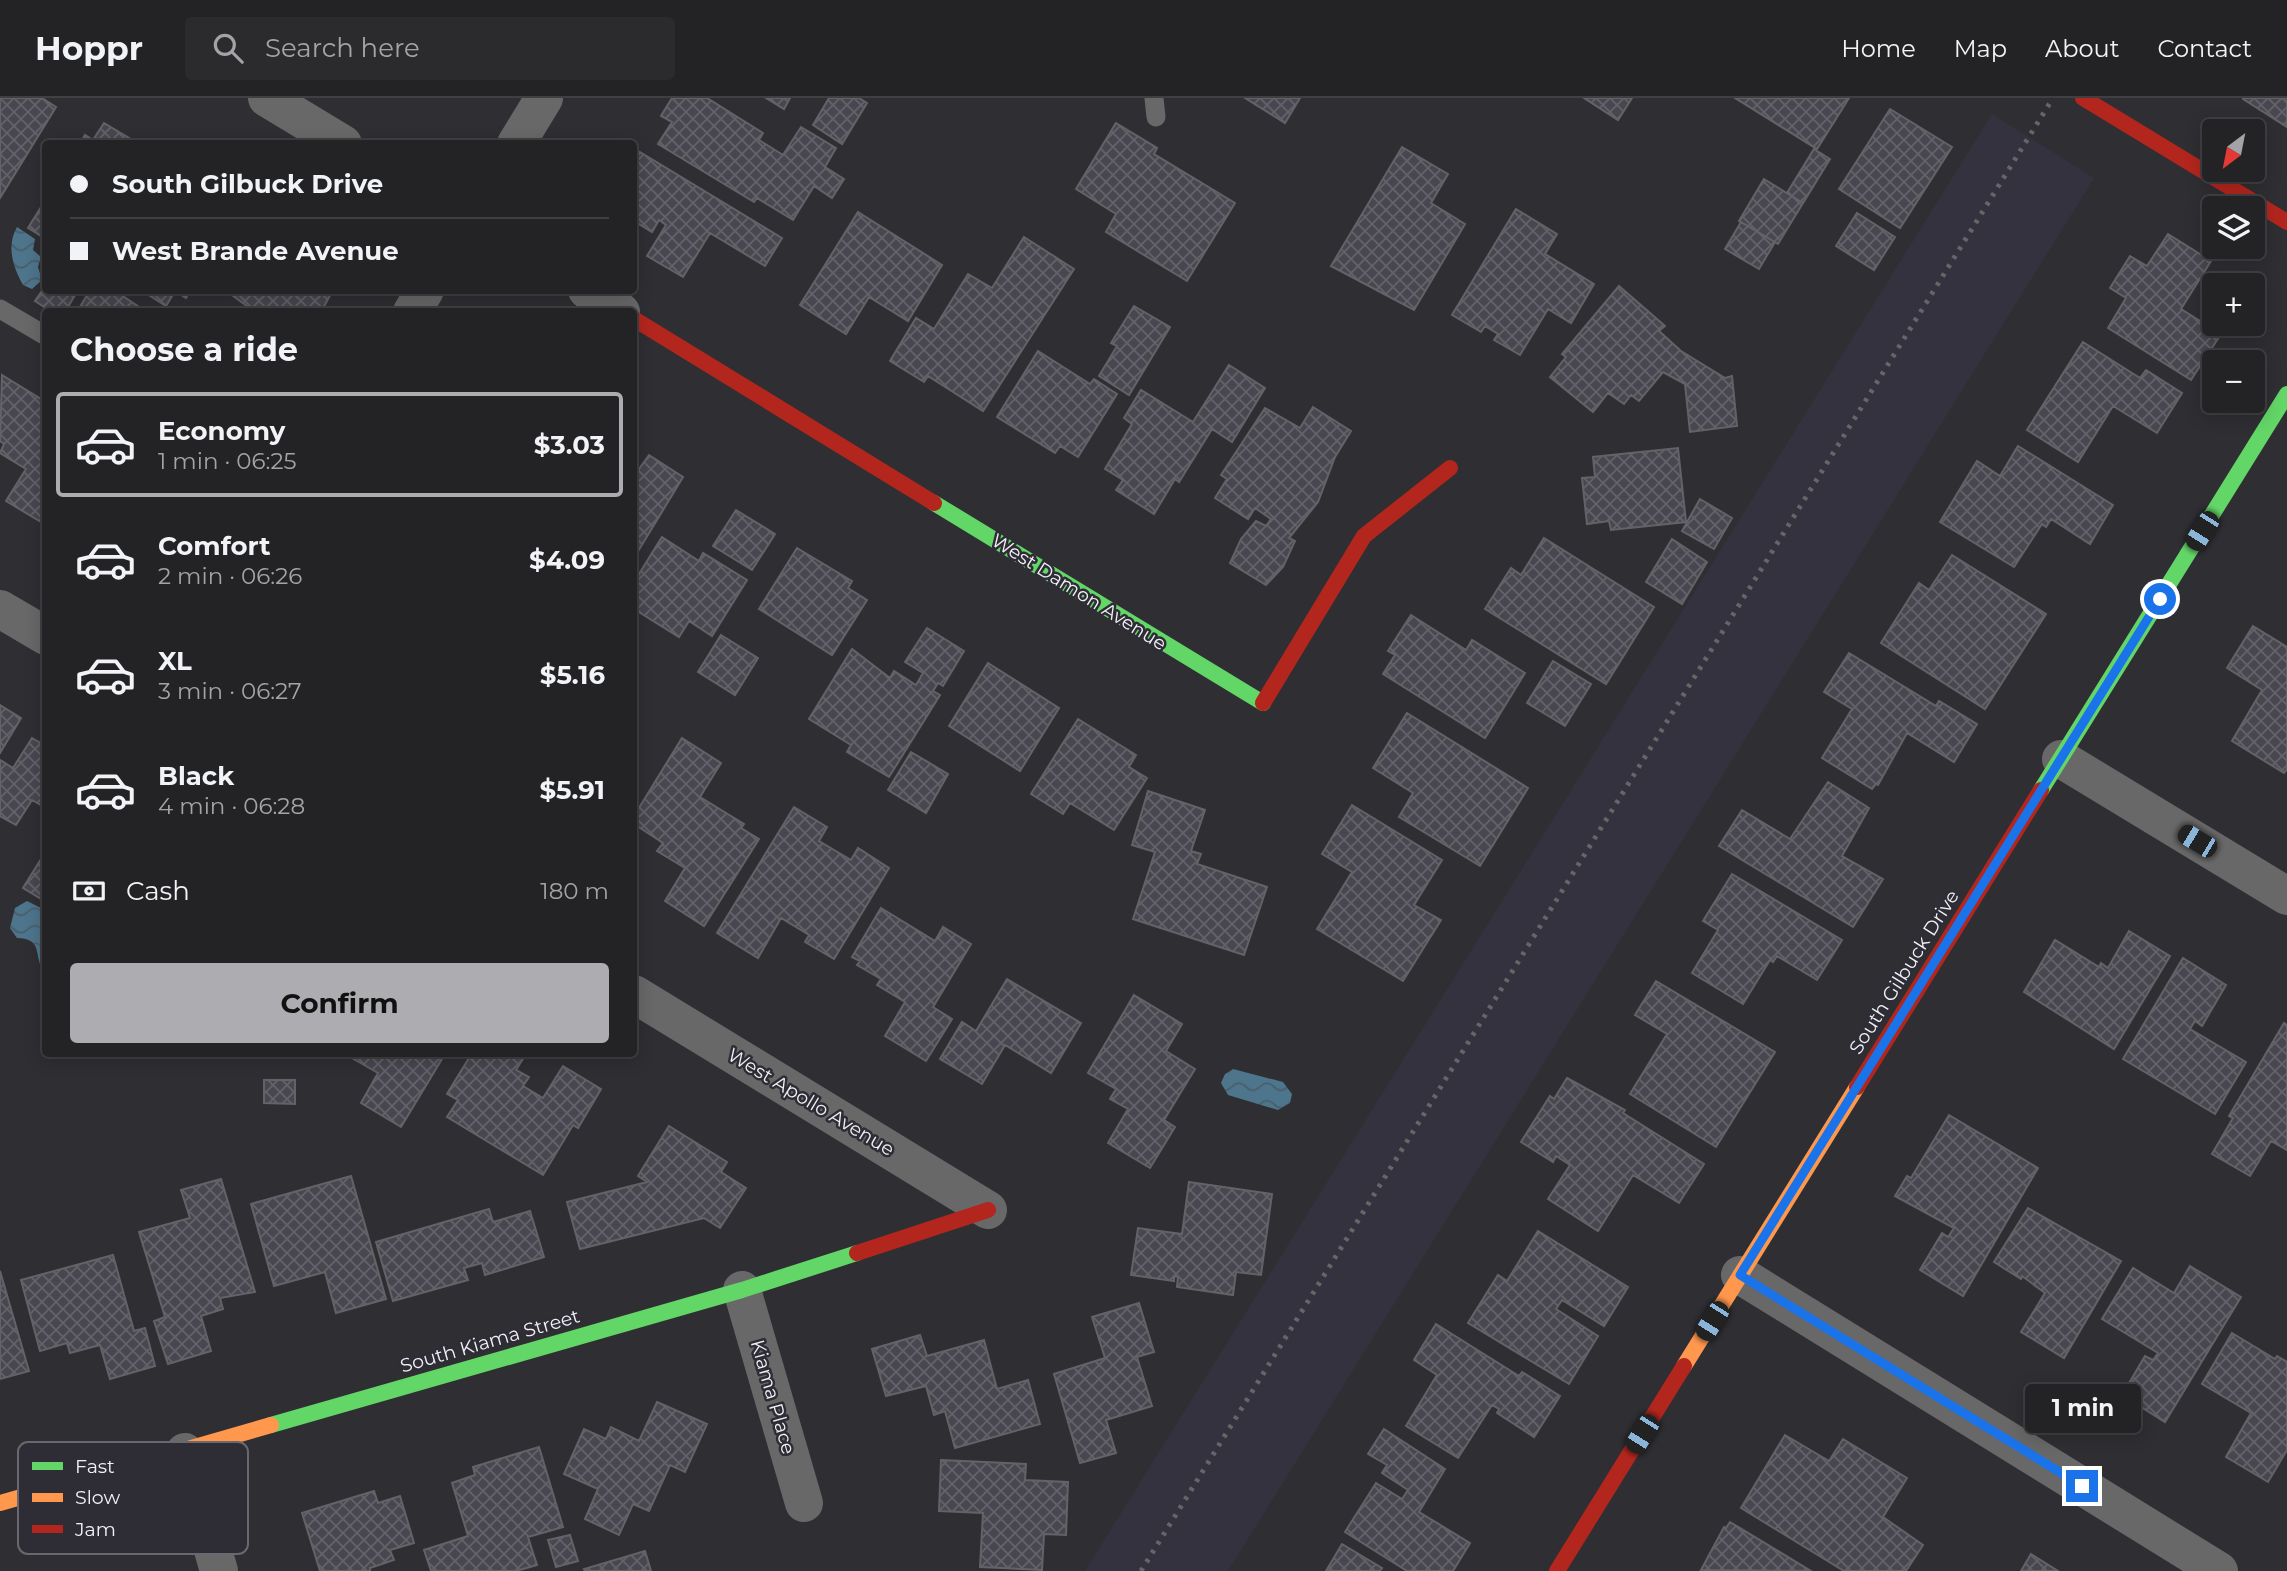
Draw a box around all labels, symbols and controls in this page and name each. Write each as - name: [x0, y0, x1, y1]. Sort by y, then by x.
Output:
- search box: [185, 17, 675, 80]
- text: Hoppr: [35, 28, 143, 68]
- icon: search: [209, 29, 247, 67]
- text: Search here: [265, 32, 420, 64]
- text: Home: [1841, 34, 1916, 63]
- text: Map: [1954, 34, 2007, 63]
- text: About: [2045, 34, 2119, 63]
- text: Contact: [2157, 34, 2252, 63]
- north arrow: [2202, 119, 2264, 182]
- map controls: [2202, 119, 2265, 413]
- text: South Gilbuck Drive: [112, 168, 383, 200]
- button: layers: [2202, 196, 2265, 259]
- text: West Brande Avenue: [112, 235, 399, 267]
- button: +: [2202, 273, 2265, 336]
- text: Choose a ride: [70, 330, 298, 369]
- button: −: [2202, 350, 2265, 413]
- icon: car: [74, 413, 137, 476]
- text: Economy: [158, 415, 285, 447]
- text: $3.03: [534, 429, 605, 461]
- text: 1 min · 06:25: [158, 447, 297, 475]
- car: [2182, 508, 2223, 554]
- icon: car: [74, 528, 137, 591]
- street label: West Damon Avenue: [987, 529, 1171, 655]
- text: Comfort: [158, 530, 270, 562]
- text: $4.09: [529, 544, 605, 576]
- text: 2 min · 06:26: [158, 562, 302, 590]
- route start: [2144, 583, 2176, 615]
- icon: car: [74, 643, 137, 706]
- text: XL: [158, 645, 192, 677]
- text: $5.16: [540, 659, 605, 691]
- text: 3 min · 06:27: [158, 677, 302, 705]
- icon: car: [74, 758, 137, 821]
- text: Black: [158, 760, 234, 792]
- text: $5.91: [539, 774, 605, 806]
- text: 4 min · 06:28: [158, 792, 305, 820]
- car: [2174, 821, 2221, 861]
- icon: cash: [70, 872, 108, 910]
- text: Cash: [126, 875, 190, 907]
- text: 180 m: [540, 877, 609, 905]
- street label: South Gilbuck Drive: [1844, 886, 1964, 1058]
- button: Confirm: [70, 963, 609, 1043]
- street label: West Apollo Avenue: [723, 1043, 899, 1161]
- car: [1692, 1298, 1733, 1344]
- street label: South Kiama Street: [398, 1304, 583, 1378]
- street label: Kiama Place: [746, 1337, 800, 1457]
- callout: 1 min: [2024, 1384, 2140, 1434]
- text: 1 min: [2052, 1394, 2114, 1422]
- car: [1622, 1411, 1663, 1457]
- legend: [18, 1442, 248, 1554]
- text: Fast: [75, 1455, 115, 1478]
- route end: [2066, 1470, 2098, 1502]
- text: Slow: [75, 1486, 120, 1509]
- text: Jam: [74, 1518, 116, 1541]

